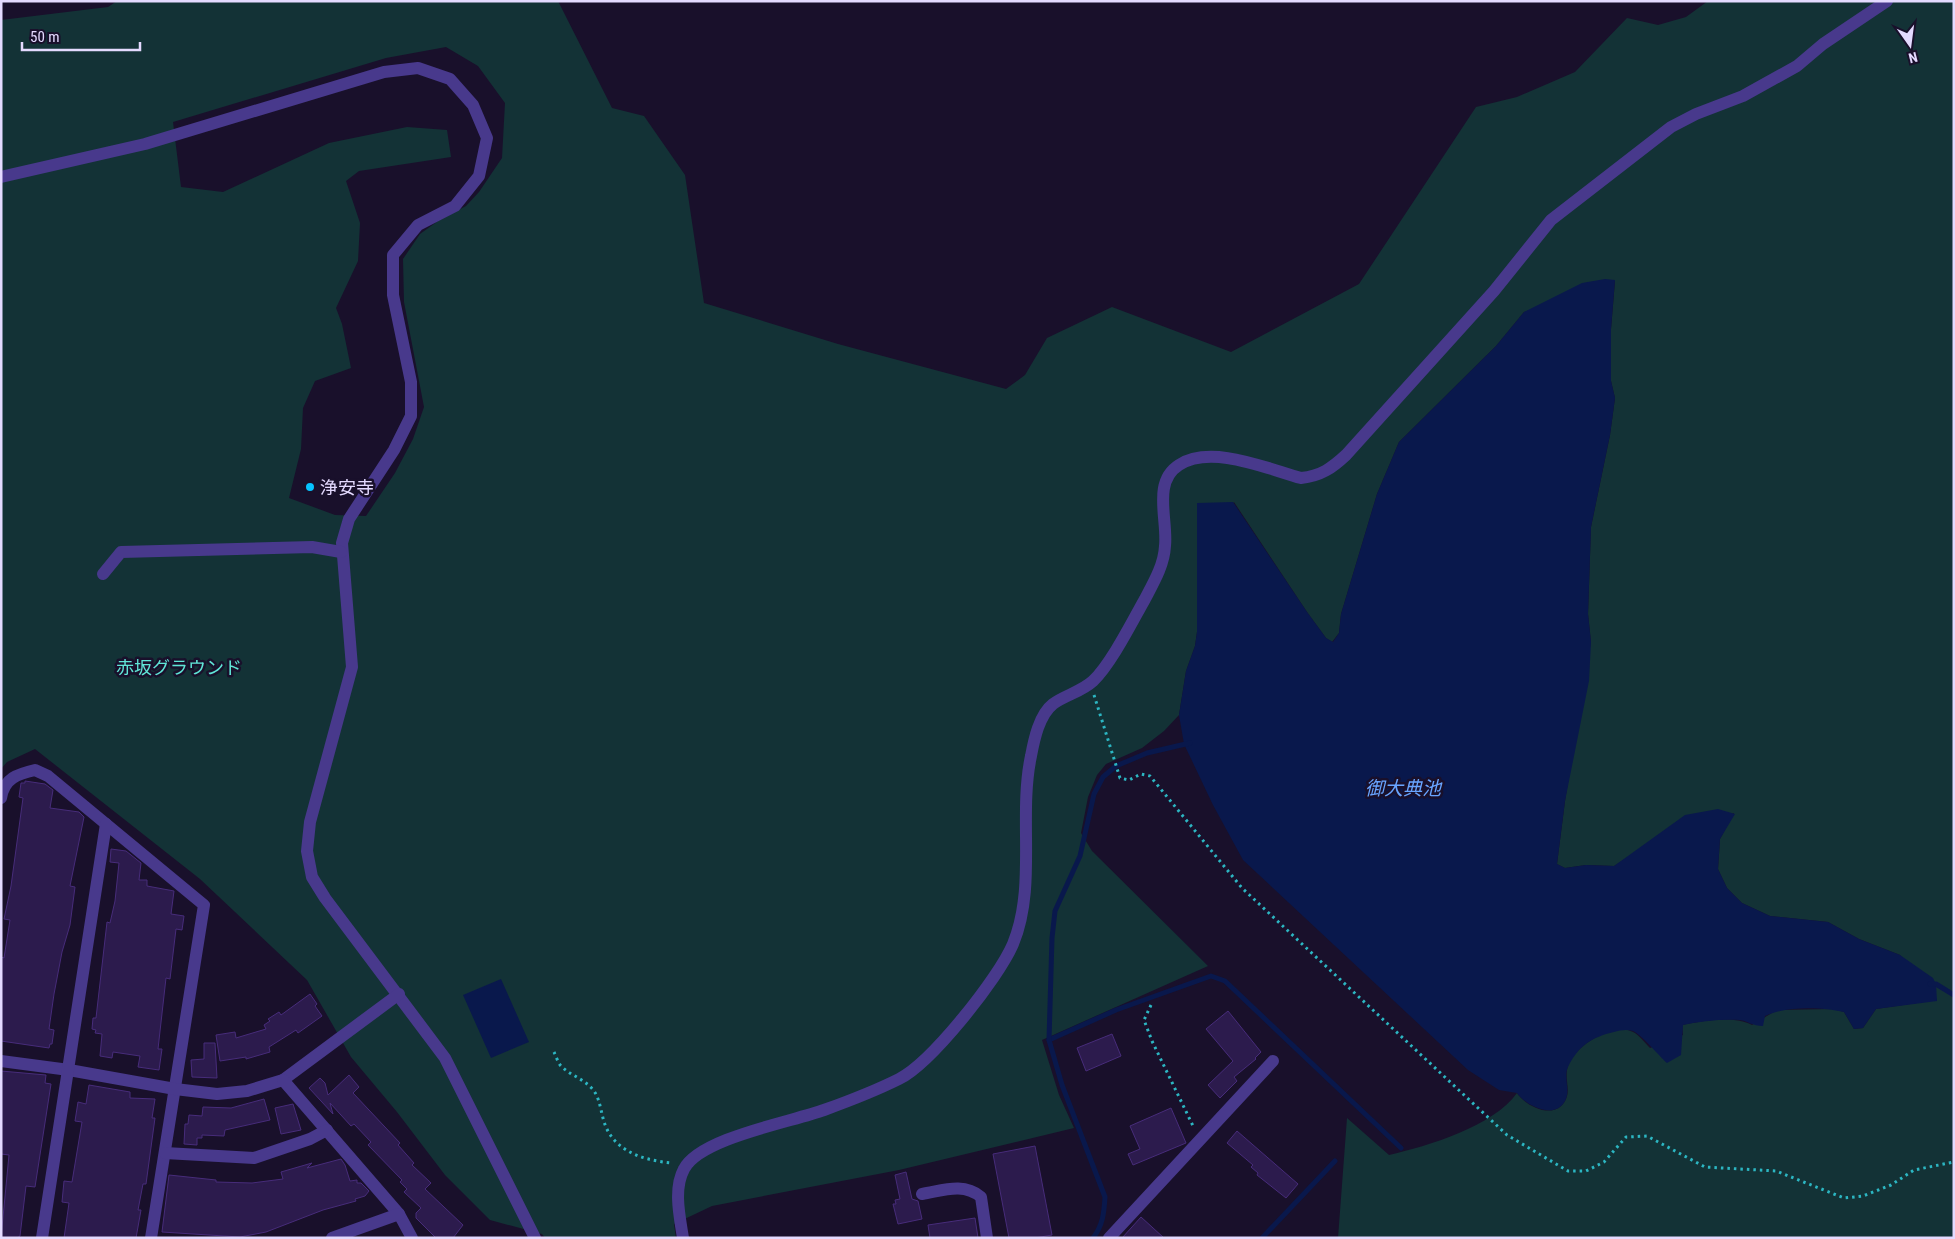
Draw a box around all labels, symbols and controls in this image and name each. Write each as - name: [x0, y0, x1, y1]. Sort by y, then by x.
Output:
- scale bar: [22, 20, 140, 52]
- north arrow: [1885, 20, 1935, 70]
- text: 50 m: [30, 28, 60, 46]
- text: N: [1907, 49, 1919, 66]
- place label: 浄安寺: [320, 477, 374, 498]
- marker: 浄安寺: [304, 481, 316, 493]
- park label: 赤坂グラウンド: [116, 657, 242, 678]
- water label: 御大典池: [1365, 777, 1443, 800]

